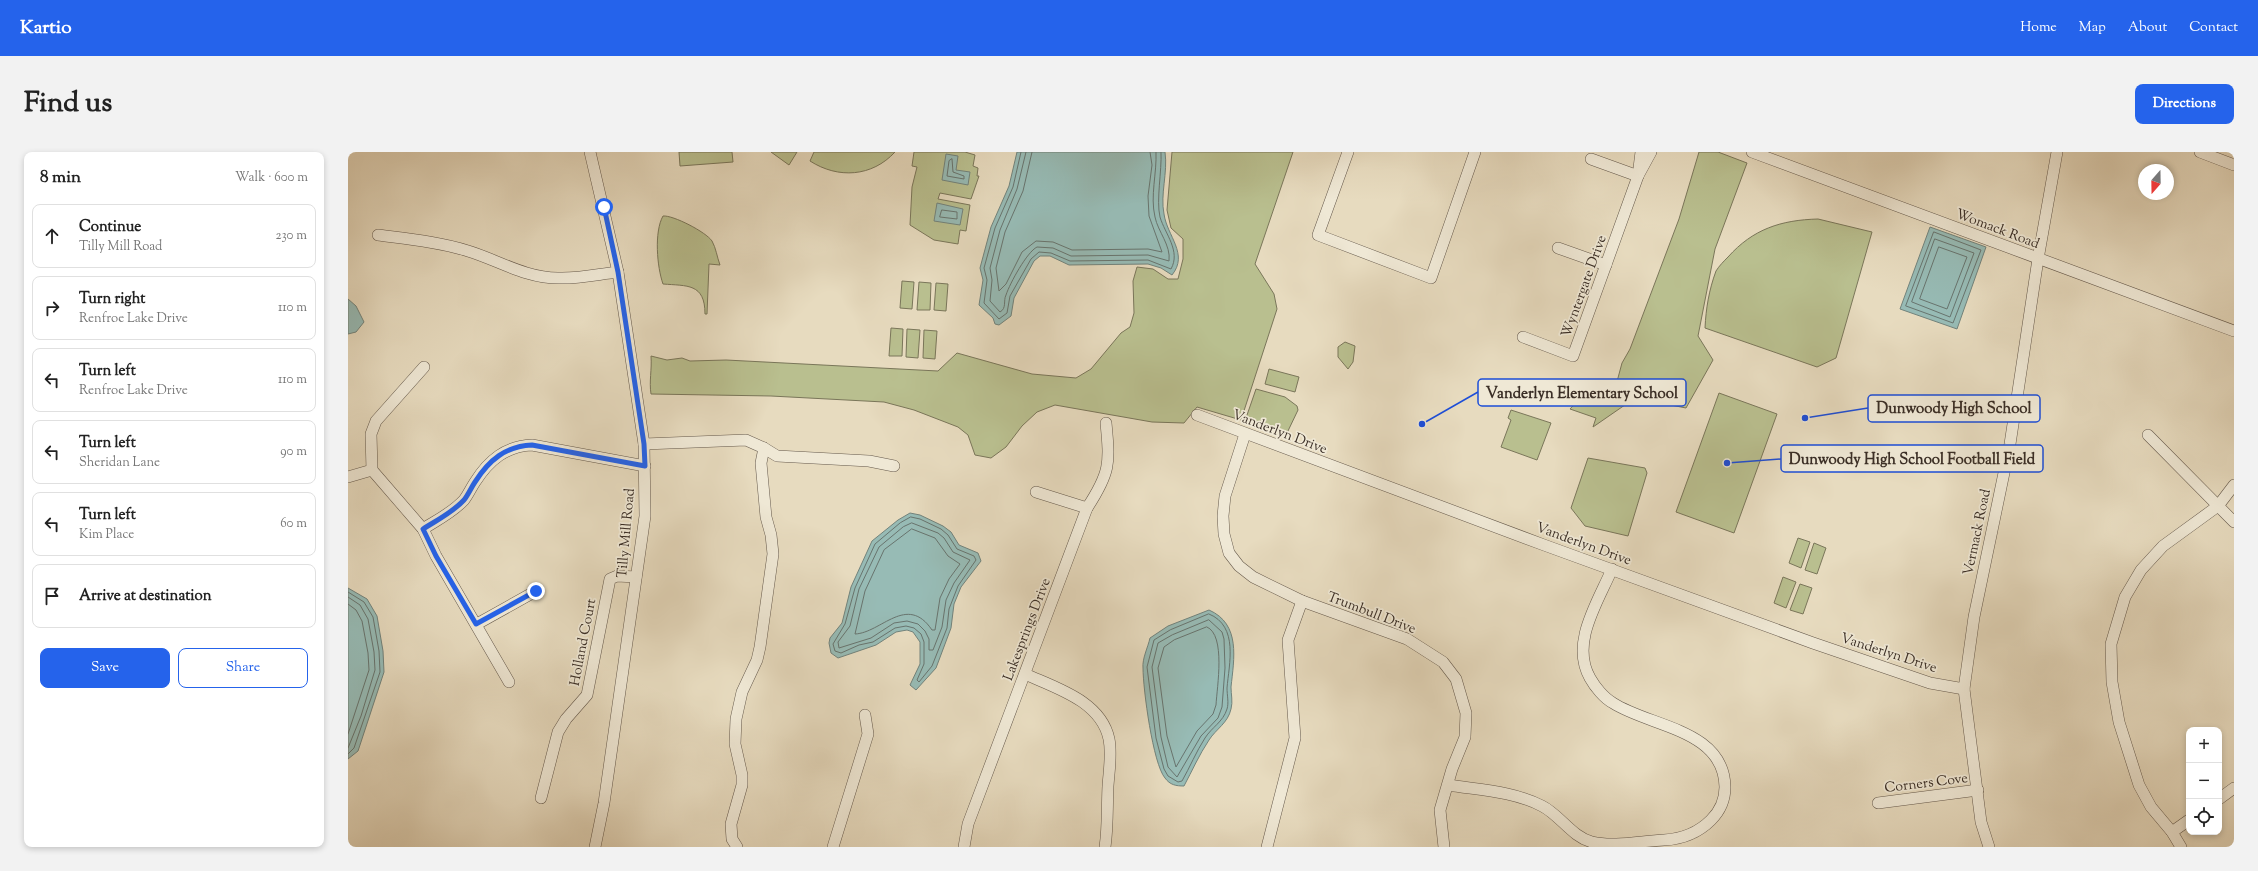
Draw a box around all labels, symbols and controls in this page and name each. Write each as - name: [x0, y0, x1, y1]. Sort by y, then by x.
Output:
- text: Kartio: [20, 15, 72, 42]
- text: Home: [2020, 18, 2057, 38]
- text: Map: [2079, 18, 2106, 38]
- text: About: [2128, 18, 2167, 38]
- text: Contact: [2189, 18, 2238, 38]
- text: Find us: [24, 84, 112, 124]
- button: Directions: [2135, 84, 2234, 124]
- north arrow: [2138, 164, 2174, 200]
- text: 8 min: [40, 166, 81, 190]
- text: Walk · 600 m: [235, 169, 308, 187]
- route start: [595, 198, 613, 216]
- street label: Womack Road: [1953, 205, 2042, 255]
- text: Continue: [79, 217, 141, 238]
- icon: ahead: [41, 225, 63, 247]
- text: 230 m: [275, 227, 307, 245]
- street label: Wyntergate Drive: [1557, 233, 1613, 341]
- text: Tilly Mill Road: [79, 238, 162, 256]
- text: Turn right: [79, 289, 145, 310]
- icon: right: [41, 297, 63, 319]
- text: 110 m: [278, 299, 307, 317]
- text: Renfroe Lake Drive: [79, 310, 188, 328]
- text: Turn left: [79, 361, 136, 382]
- icon: left: [41, 369, 63, 391]
- text: 110 m: [278, 371, 307, 389]
- callout: Vanderlyn Elementary School: [1478, 379, 1686, 406]
- text: Renfroe Lake Drive: [79, 382, 188, 400]
- text: Vanderlyn Elementary School: [1486, 384, 1679, 405]
- callout: Dunwoody High School: [1868, 395, 2040, 422]
- text: Dunwoody High School: [1876, 399, 2032, 420]
- street label: Vanderlyn Drive: [1229, 406, 1330, 460]
- text: Turn left: [79, 433, 136, 454]
- icon: left: [41, 441, 63, 463]
- text: 90 m: [280, 443, 307, 461]
- callout: Dunwoody High School Football Field: [1781, 445, 2043, 472]
- text: Dunwoody High School Football Field: [1789, 450, 2036, 471]
- text: Sheridan Lane: [79, 454, 160, 472]
- street label: Tilly Mill Road: [613, 487, 641, 579]
- street label: Vermack Road: [1959, 487, 1997, 577]
- text: Turn left: [79, 505, 136, 526]
- icon: left: [41, 513, 63, 535]
- text: 60 m: [280, 515, 307, 533]
- street label: Vanderlyn Drive: [1533, 518, 1634, 571]
- text: Kim Place: [79, 526, 134, 544]
- street label: Lakesprings Drive: [999, 576, 1057, 684]
- route end: [527, 582, 545, 600]
- icon: arrive: [41, 585, 63, 607]
- text: Arrive at destination: [79, 586, 212, 607]
- street label: Trumbull Drive: [1324, 588, 1419, 640]
- street label: Holland Court: [566, 597, 602, 688]
- street label: Vanderlyn Drive: [1838, 629, 1939, 679]
- button: Save: [40, 648, 170, 688]
- button: Share: [178, 648, 308, 688]
- map controls: [2186, 727, 2222, 835]
- button: +: [2186, 727, 2222, 763]
- button: −: [2186, 763, 2222, 799]
- street label: Corners Cove: [1883, 769, 1969, 799]
- button: locate: [2186, 799, 2222, 835]

